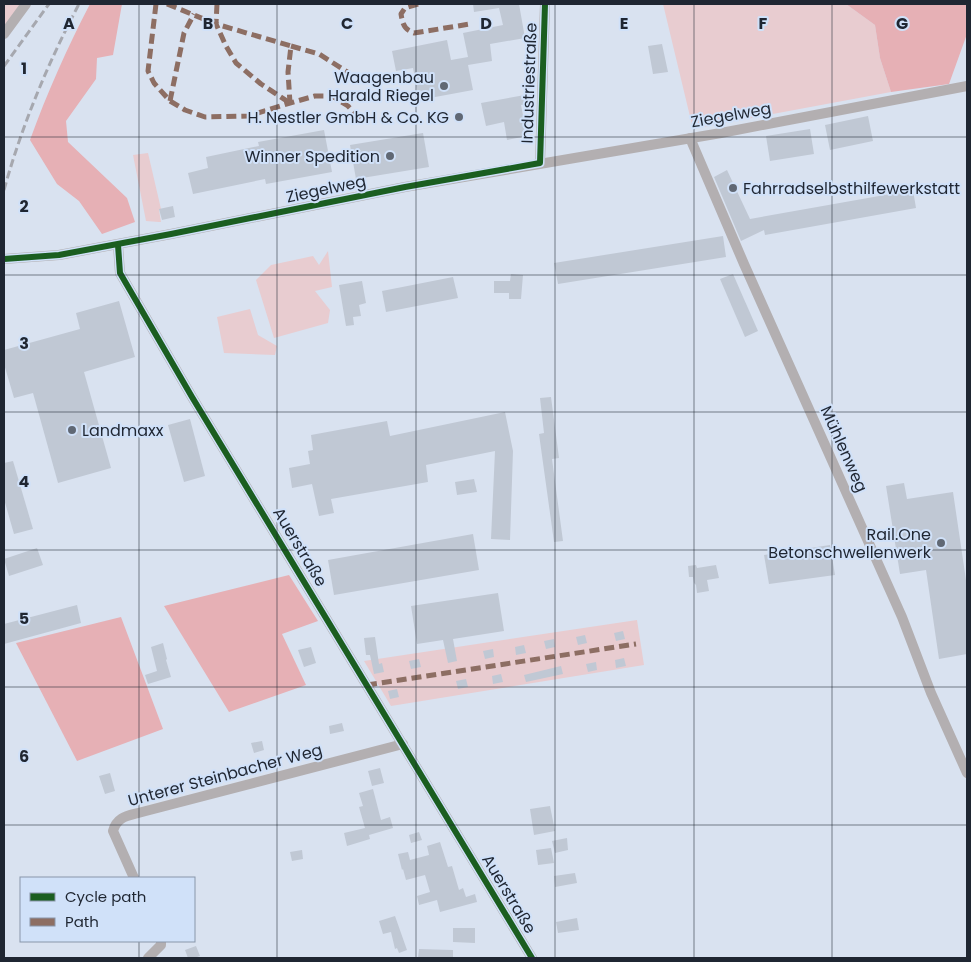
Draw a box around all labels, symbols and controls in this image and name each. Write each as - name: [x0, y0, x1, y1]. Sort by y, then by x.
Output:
- text: A: [63, 12, 75, 35]
- text: B: [203, 12, 213, 35]
- text: C: [341, 12, 353, 35]
- text: D: [480, 12, 492, 35]
- text: E: [620, 12, 628, 35]
- text: F: [759, 12, 768, 35]
- text: G: [896, 12, 908, 35]
- street label: Industriestraße: [515, 22, 543, 144]
- text: 1: [21, 57, 27, 80]
- place label: Waagenbau Harald Riegel: [328, 66, 434, 107]
- marker: Waagenbau Harald Riegel: [438, 80, 450, 92]
- street label: Ziegelweg: [689, 97, 773, 133]
- place label: H. Nestler GmbH & Co. KG: [247, 106, 449, 129]
- marker: H. Nestler GmbH & Co. KG: [453, 111, 465, 123]
- place label: Winner Spedition: [245, 145, 380, 168]
- marker: Winner Spedition: [384, 150, 396, 162]
- street label: Ziegelweg: [284, 169, 368, 209]
- place label: Fahrradselbsthilfewerkstatt: [743, 177, 960, 200]
- marker: Fahrradselbsthilfewerkstatt: [727, 182, 739, 194]
- text: 2: [19, 195, 29, 218]
- text: 3: [19, 332, 29, 355]
- street label: Mühlenweg: [815, 402, 873, 496]
- place label: Landmaxx: [82, 419, 164, 442]
- marker: Landmaxx: [66, 424, 78, 436]
- text: 4: [19, 470, 30, 493]
- street label: Auerstraße: [267, 503, 333, 591]
- place label: Rail.One Betonschwellenwerk: [768, 523, 932, 564]
- marker: Rail.One Betonschwellenwerk: [935, 537, 947, 549]
- text: 5: [19, 607, 29, 630]
- street label: Unterer Steinbacher Weg: [125, 738, 325, 812]
- text: 6: [19, 745, 29, 768]
- street label: Auerstraße: [476, 850, 542, 938]
- legend: [20, 877, 195, 942]
- text: Cycle path: [65, 886, 146, 907]
- text: Path: [65, 911, 99, 932]

